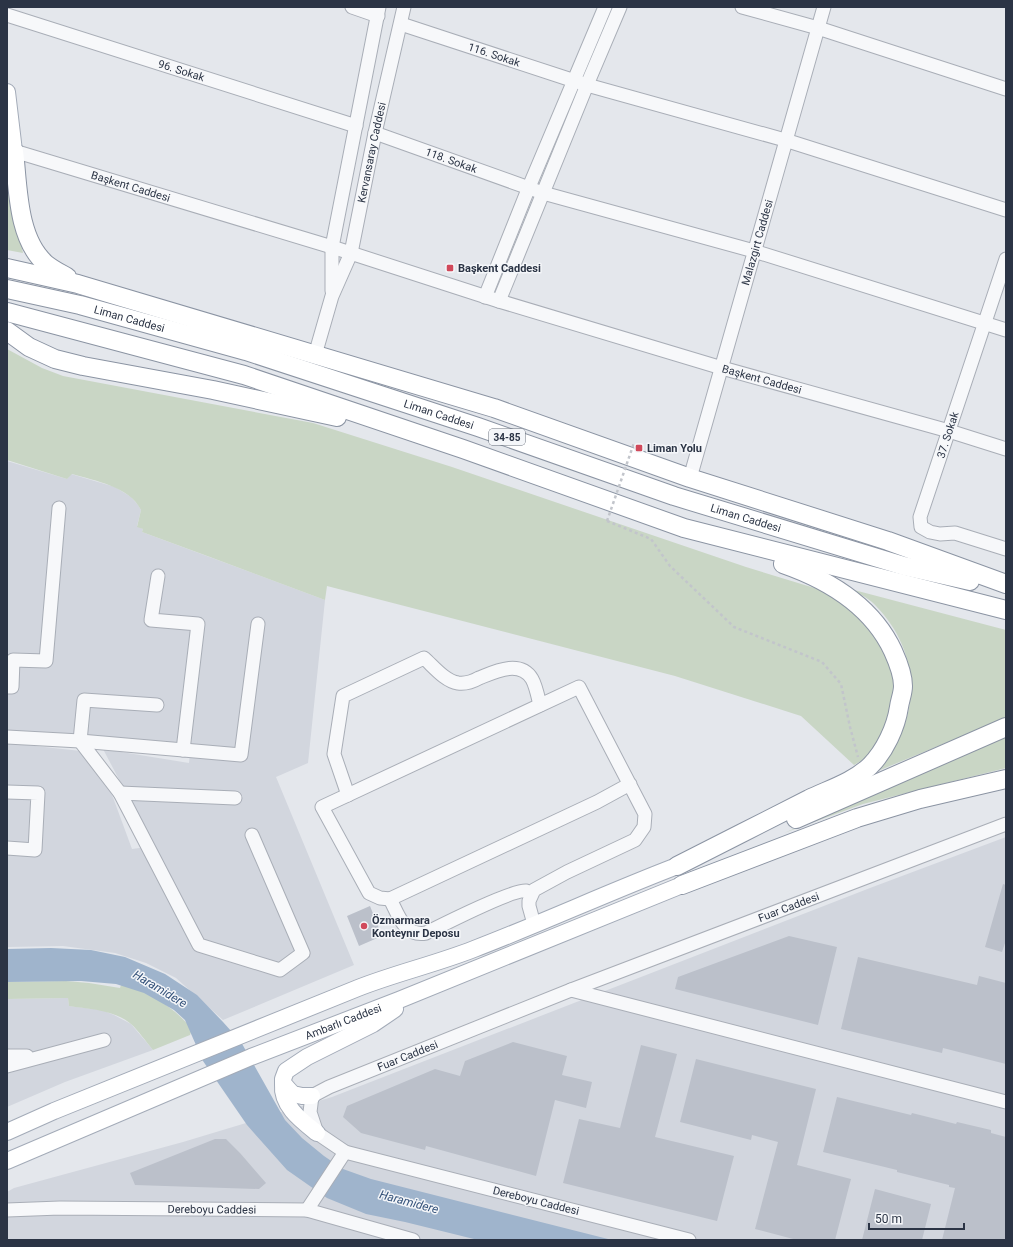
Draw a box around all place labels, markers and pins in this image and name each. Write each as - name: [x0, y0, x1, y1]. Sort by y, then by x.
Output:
- place label: Başkent Caddesi: [458, 262, 541, 275]
- marker: Başkent Caddesi: [445, 263, 455, 273]
- place label: Liman Yolu: [647, 442, 702, 455]
- marker: Liman Yolu: [634, 443, 644, 453]
- place label: Özmarmara Konteynır Deposu: [372, 913, 460, 940]
- marker: Özmarmara Konteynır Deposu: [359, 921, 369, 931]

